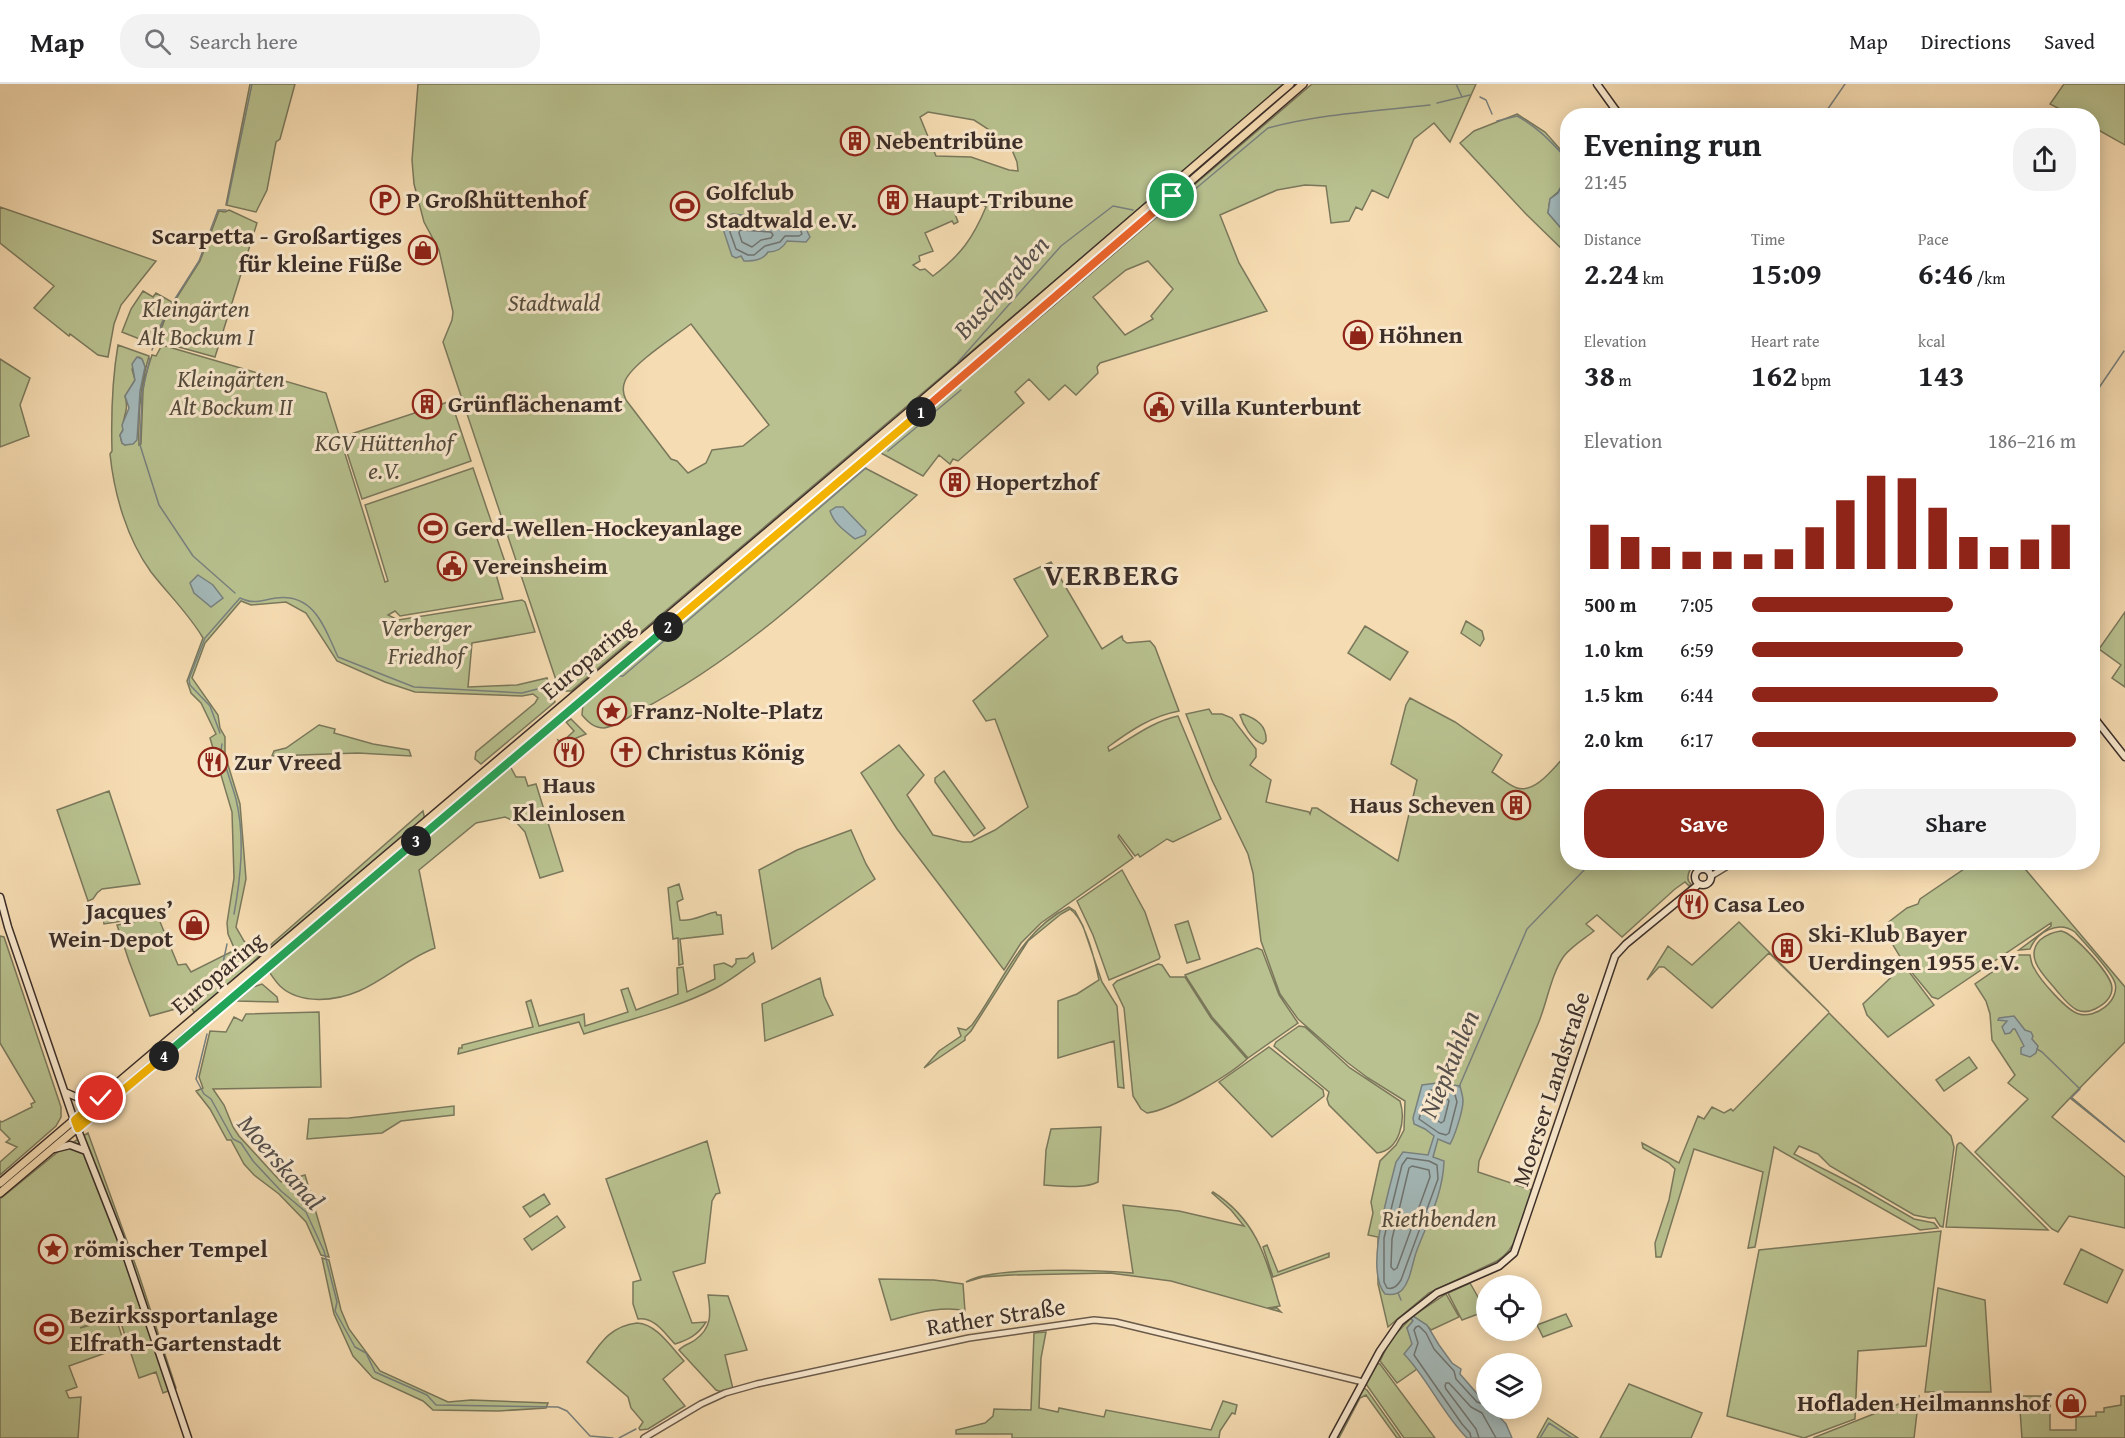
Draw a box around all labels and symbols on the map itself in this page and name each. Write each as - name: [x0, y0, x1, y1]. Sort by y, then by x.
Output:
- place label: Nebentribüne: [876, 123, 1024, 158]
- building icon: Nebentribüne: [839, 125, 871, 157]
- pin: [1146, 170, 1197, 221]
- place label: Golfclub Stadtwald e.V.: [706, 174, 857, 237]
- place label: P Großhüttenhof: [406, 182, 589, 217]
- place label: Haupt-Tribune: [914, 182, 1074, 217]
- parking icon: P Großhüttenhof: [369, 184, 401, 216]
- building icon: Haupt-Tribune: [877, 184, 909, 216]
- sports icon: Golfclub Stadtwald e.V.: [669, 190, 701, 222]
- place label: Scarpetta - Großartiges für kleine Füße: [152, 218, 402, 281]
- water label: Buschgraben: [943, 226, 1058, 348]
- shop icon: Scarpetta - Großartiges für kleine Füße: [407, 234, 439, 266]
- park label: Stadtwald: [508, 285, 601, 320]
- park label: Kleingärten Alt Bockum I: [137, 291, 255, 354]
- place label: Höhnen: [1379, 317, 1463, 352]
- shop icon: Höhnen: [1342, 319, 1374, 351]
- park label: Kleingärten Alt Bockum II: [168, 361, 294, 424]
- place label: Grünflächenamt: [448, 386, 623, 421]
- building icon: Grünflächenamt: [411, 388, 443, 420]
- place label: Villa Kunterbunt: [1180, 389, 1361, 424]
- public building icon: Villa Kunterbunt: [1143, 391, 1175, 423]
- pin: 1: [906, 397, 936, 427]
- park label: KGV Hüttenhof e.V.: [314, 425, 458, 488]
- place label: Hopertzhof: [976, 464, 1100, 499]
- building icon: Hopertzhof: [939, 466, 971, 498]
- place label: Gerd-Wellen-Hockeyanlage: [454, 510, 742, 545]
- sports icon: Gerd-Wellen-Hockeyanlage: [417, 512, 449, 544]
- place label: Vereinsheim: [473, 548, 608, 583]
- public building icon: Vereinsheim: [436, 550, 468, 582]
- district label: VERBERG: [1044, 552, 1180, 596]
- street label: Europaring: [533, 608, 642, 707]
- park label: Verberger Friedhof: [381, 610, 473, 673]
- pin: 2: [653, 612, 683, 642]
- place label: Franz-Nolte-Platz: [633, 693, 823, 728]
- place icon: Franz-Nolte-Platz: [596, 695, 628, 727]
- place label: Christus König: [647, 734, 805, 769]
- restaurant icon: Haus Kleinlosen: [553, 736, 585, 768]
- church icon: Christus König: [610, 736, 642, 768]
- place label: Zur Vreed: [234, 744, 342, 779]
- restaurant icon: Zur Vreed: [197, 746, 229, 778]
- place label: Haus Kleinlosen: [513, 767, 625, 830]
- place label: Haus Scheven: [1350, 787, 1495, 822]
- building icon: Haus Scheven: [1500, 789, 1532, 821]
- pin: 3: [401, 826, 431, 856]
- place label: Casa Leo: [1714, 886, 1805, 921]
- restaurant icon: Casa Leo: [1677, 888, 1709, 920]
- place label: Jacques’ Wein-Depot: [49, 893, 173, 956]
- shop icon: Jacques’ Wein-Depot: [178, 909, 210, 941]
- place label: Ski-Klub Bayer Uerdingen 1955 e.V.: [1808, 916, 2019, 979]
- street label: Europaring: [163, 923, 272, 1022]
- building icon: Ski-Klub Bayer Uerdingen 1955 e.V.: [1771, 932, 1803, 964]
- street label: Moerser Landstraße: [1503, 987, 1598, 1191]
- water label: Niepkuhlen: [1408, 1004, 1489, 1125]
- pin: 4: [149, 1041, 179, 1071]
- pin: [75, 1072, 126, 1123]
- water label: Moerskanal: [229, 1105, 334, 1218]
- park label: Riethbenden: [1380, 1201, 1497, 1236]
- place label: römischer Tempel: [74, 1231, 268, 1266]
- place icon: römischer Tempel: [37, 1233, 69, 1265]
- street label: Rather Straße: [924, 1288, 1068, 1345]
- place label: Bezirkssportanlage Elfrath-Gartenstadt: [70, 1297, 281, 1360]
- sports icon: Bezirkssportanlage Elfrath-Gartenstadt: [33, 1313, 65, 1345]
- place label: Hofladen Heilmannshof: [1797, 1385, 2053, 1420]
- shop icon: Hofladen Heilmannshof: [2055, 1387, 2087, 1419]

